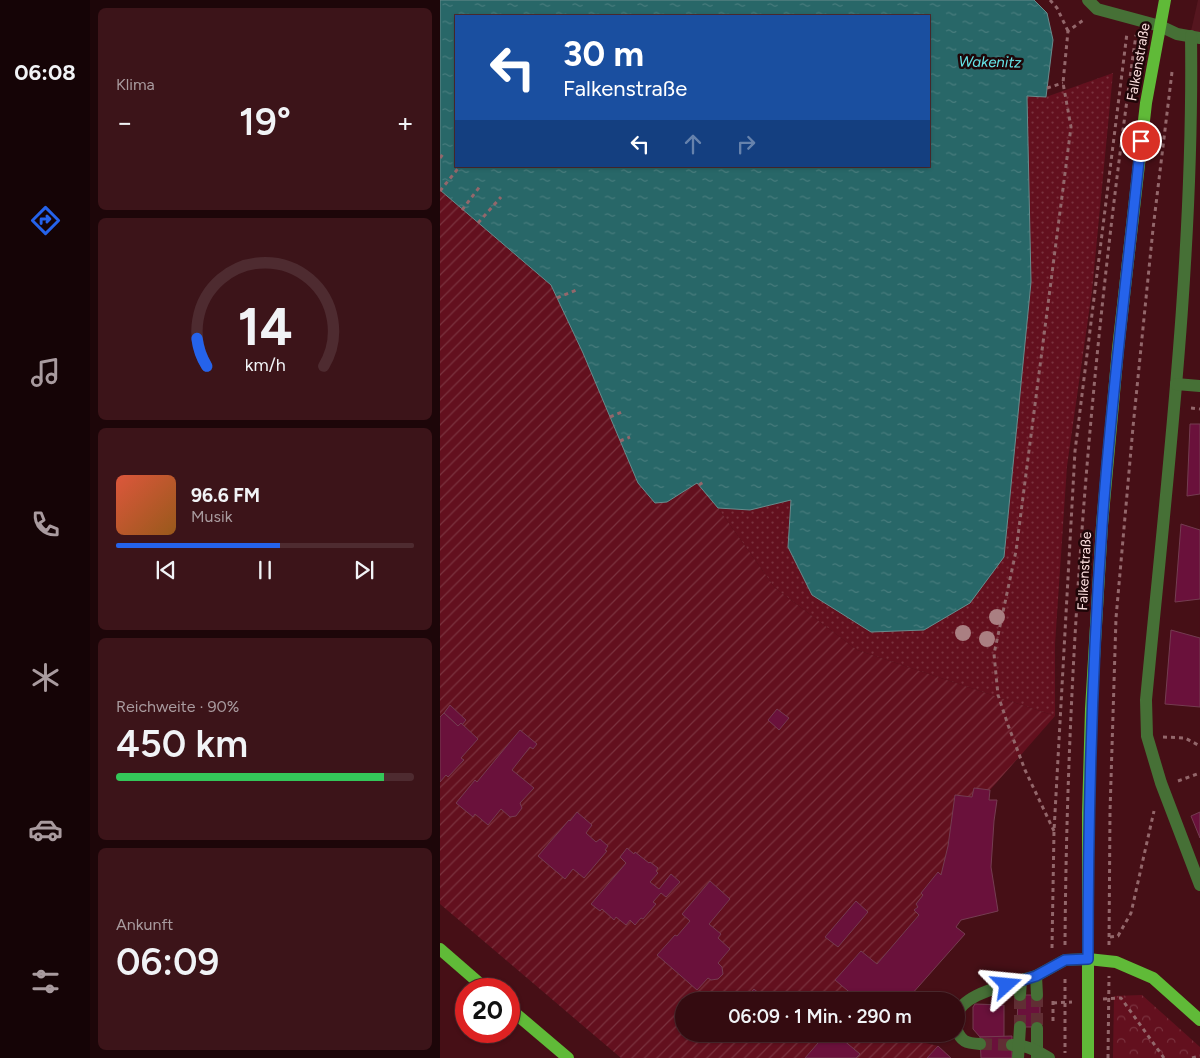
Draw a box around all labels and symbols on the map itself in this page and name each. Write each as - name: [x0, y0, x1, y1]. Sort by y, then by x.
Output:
- street label: Falkenstraße: [1123, 21, 1154, 102]
- water label: Wakenitz: [958, 52, 1022, 72]
- pin: [1120, 120, 1162, 162]
- street label: Falkenstraße: [1074, 531, 1095, 611]
- position arrow: [980, 958, 1032, 1010]
- speed limit sign: 20: [455, 978, 520, 1043]

